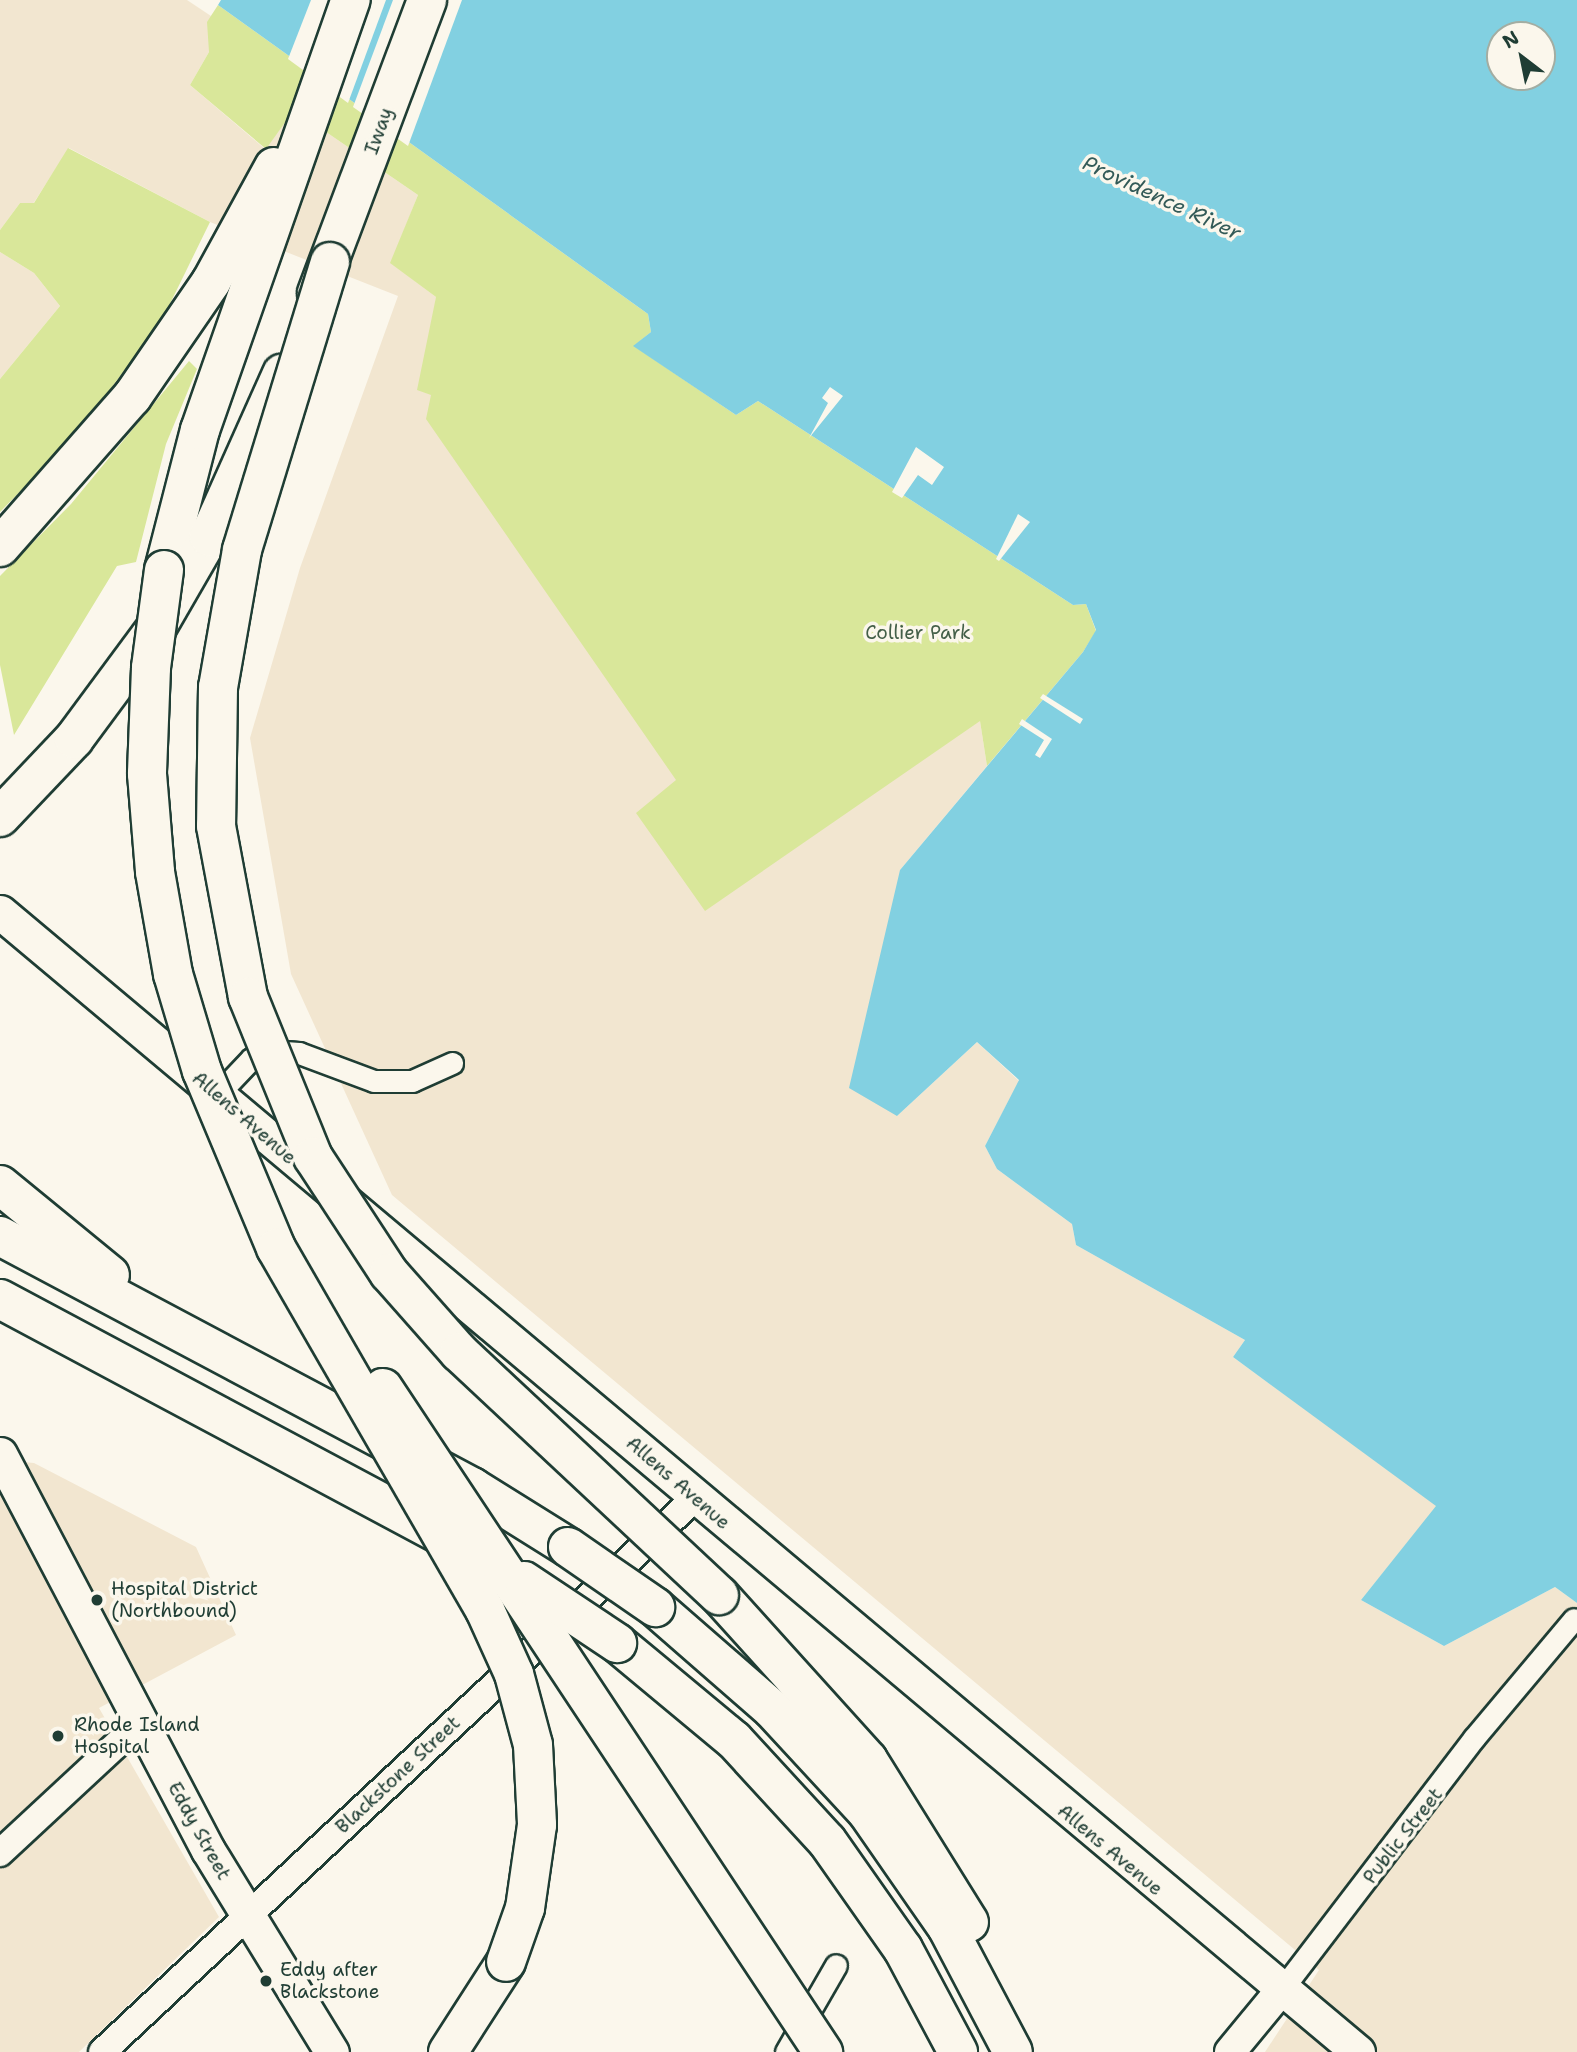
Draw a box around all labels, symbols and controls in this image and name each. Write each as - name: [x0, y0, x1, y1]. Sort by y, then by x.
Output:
- north arrow: [1486, 21, 1556, 91]
- text: N: [1498, 25, 1524, 54]
- street label: Iway: [360, 104, 398, 158]
- water label: Providence River: [1079, 150, 1245, 246]
- park label: Collier Park: [865, 622, 971, 644]
- street label: Allens Avenue: [187, 1067, 301, 1169]
- street label: Allens Avenue: [621, 1432, 735, 1534]
- place label: Hospital District (Northbound): [111, 1578, 258, 1622]
- marker: Hospital District (Northbound): [89, 1592, 105, 1608]
- street label: Blackstone Street: [331, 1712, 465, 1838]
- place label: Rhode Island Hospital: [74, 1714, 200, 1758]
- marker: Rhode Island Hospital: [48, 1726, 68, 1746]
- street label: Eddy Street: [163, 1778, 235, 1884]
- street label: Public Street: [1359, 1784, 1447, 1888]
- street label: Allens Avenue: [1053, 1800, 1167, 1900]
- place label: Eddy after Blackstone: [280, 1959, 379, 2003]
- marker: Eddy after Blackstone: [258, 1973, 274, 1989]

